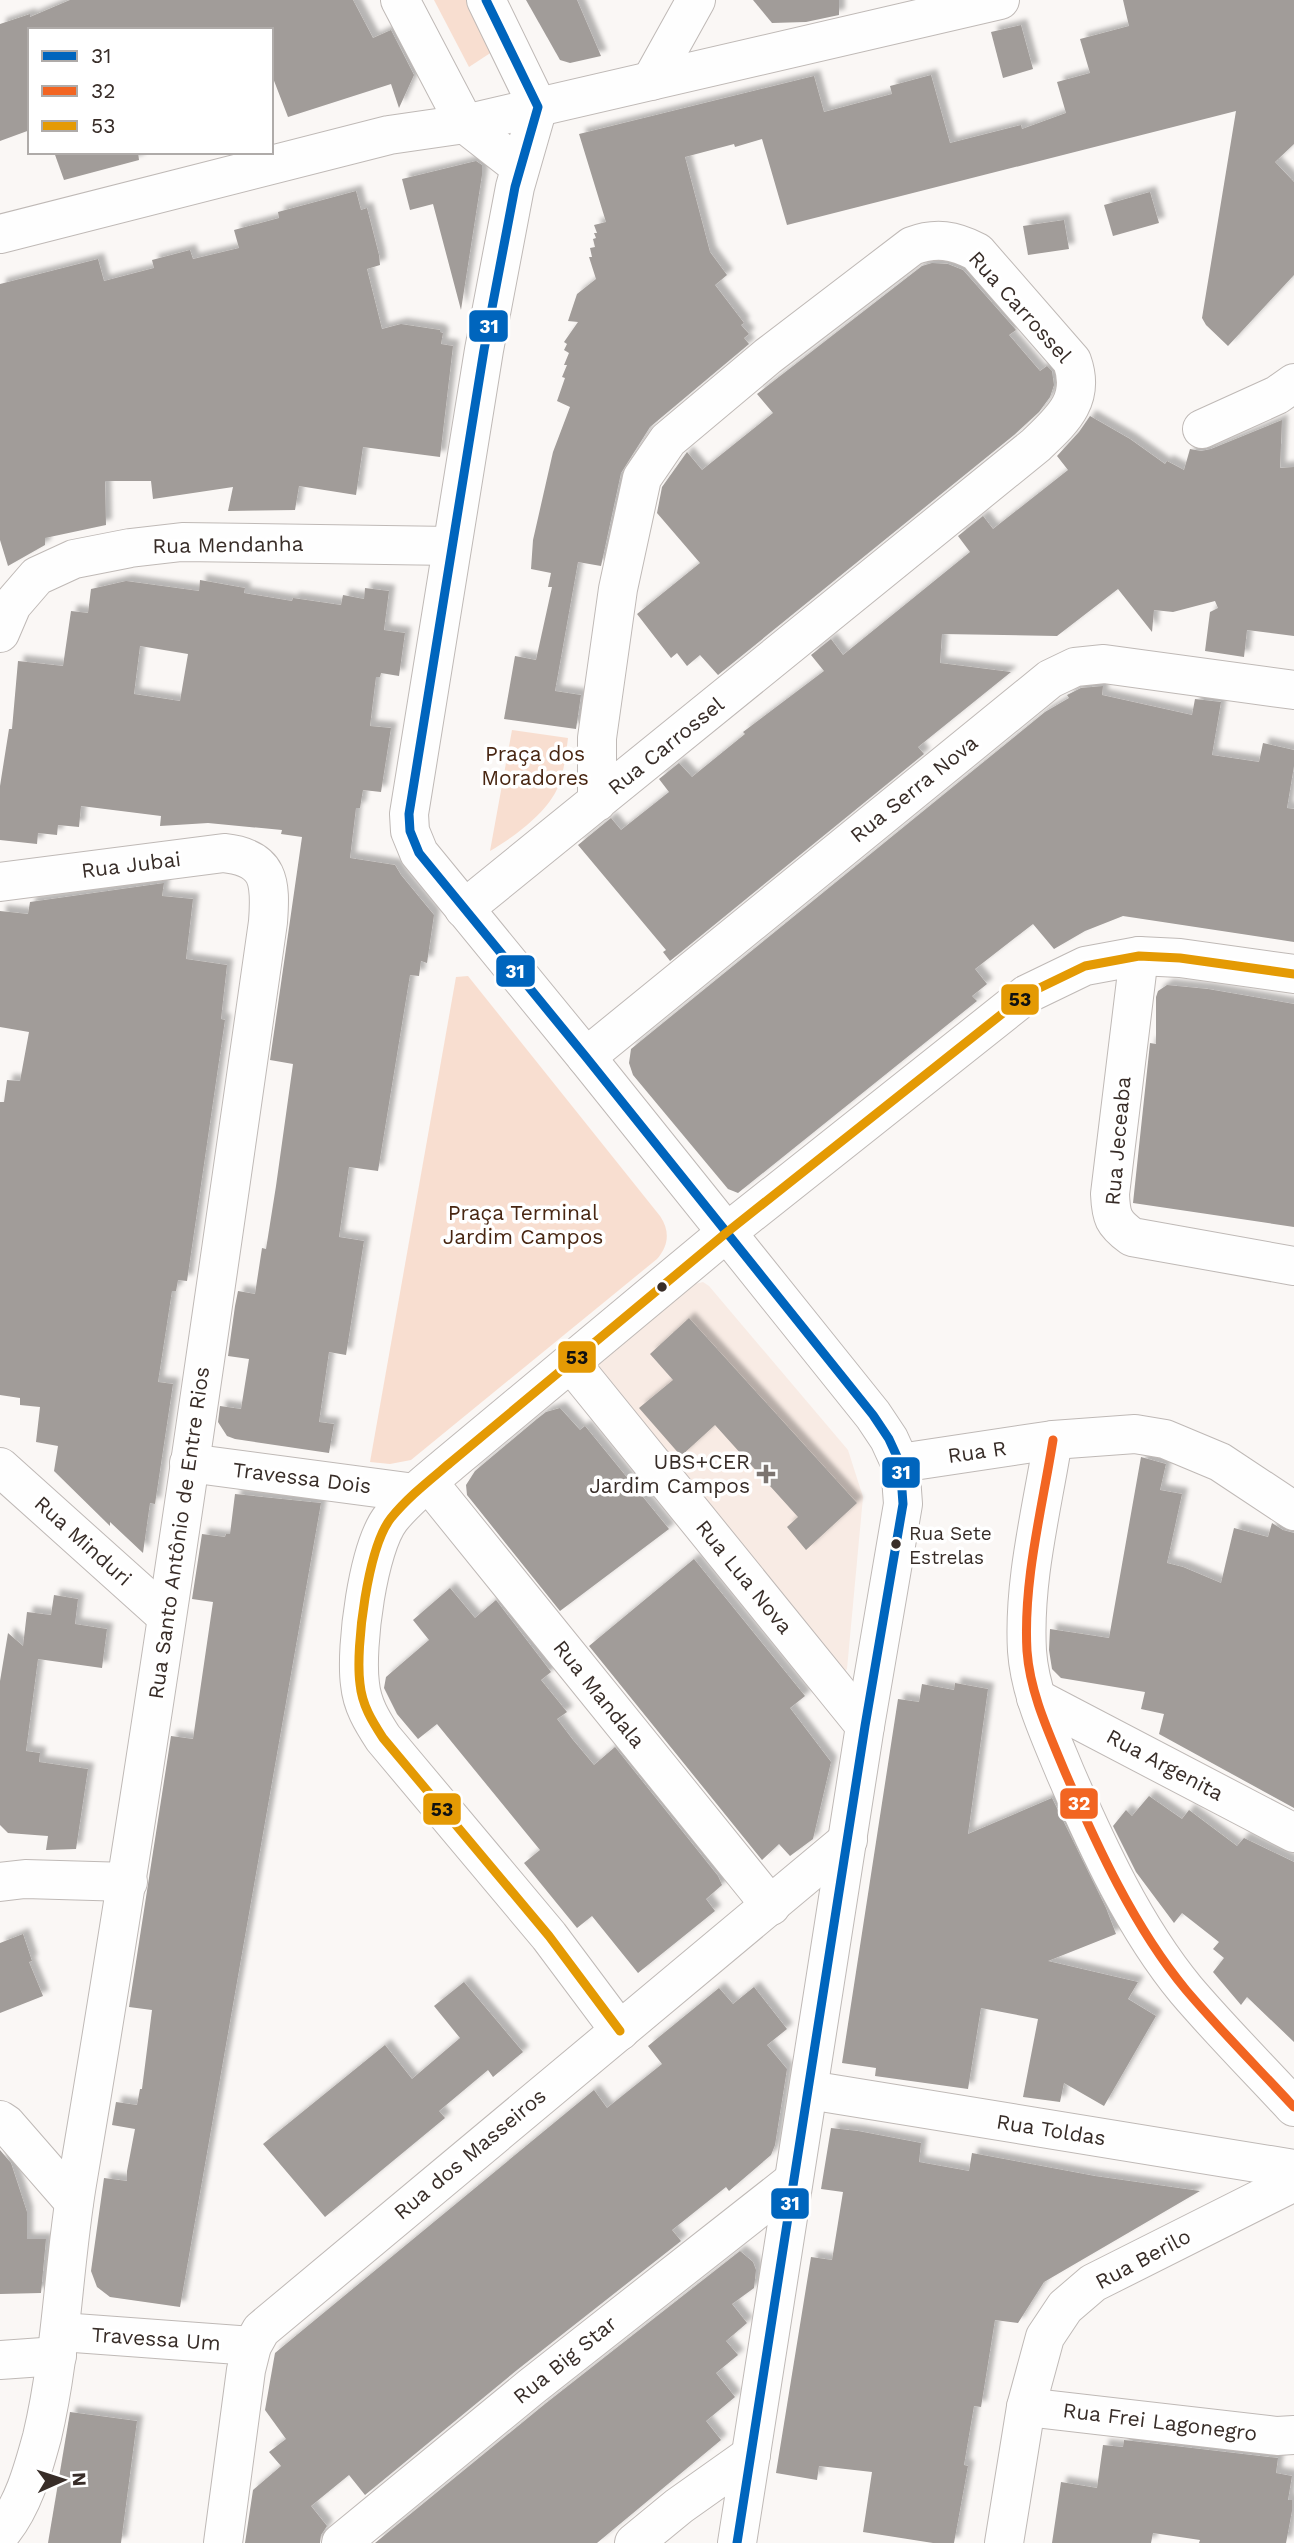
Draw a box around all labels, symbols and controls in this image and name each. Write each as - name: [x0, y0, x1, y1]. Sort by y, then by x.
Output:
- legend: [28, 28, 273, 154]
- text: 31: [91, 43, 111, 68]
- text: 32: [91, 78, 116, 103]
- text: 53: [91, 113, 115, 138]
- street label: Rua Carrossel: [964, 246, 1077, 368]
- line badge: 31: [468, 309, 509, 343]
- text: 31: [479, 315, 499, 338]
- street label: Rua Mendanha: [152, 531, 304, 558]
- street label: Rua Carrossel: [603, 691, 729, 800]
- street label: Rua Serra Nova: [845, 730, 982, 848]
- park label: Praça dos Moradores: [481, 741, 589, 790]
- street label: Rua Jubai: [80, 846, 182, 883]
- line badge: 31: [495, 954, 536, 988]
- text: 31: [505, 960, 525, 983]
- line badge: 53: [1000, 983, 1040, 1016]
- text: 53: [1009, 988, 1031, 1011]
- street label: Rua Jeceaba: [1099, 1075, 1136, 1207]
- park label: Praça Terminal Jardim Campos: [443, 1200, 603, 1249]
- unlabelled marker: [655, 1280, 669, 1294]
- line badge: 53: [557, 1340, 597, 1374]
- text: 53: [566, 1346, 588, 1369]
- street label: Rua Santo Antônio de Entre Rios: [143, 1365, 214, 1701]
- street label: Rua R: [946, 1435, 1008, 1468]
- place label: UBS+CER Jardim Campos: [589, 1449, 750, 1498]
- line badge: 31: [881, 1456, 921, 1489]
- street label: Travessa Dois: [231, 1457, 373, 1498]
- text: 31: [891, 1461, 911, 1484]
- marker: UBS+CER Jardim Campos: [756, 1464, 776, 1484]
- street label: Rua Minduri: [30, 1491, 137, 1591]
- street label: Rua Lua Nova: [691, 1515, 798, 1639]
- place label: Rua Sete Estrelas: [909, 1522, 992, 1569]
- marker: Rua Sete Estrelas: [889, 1537, 903, 1551]
- street label: Rua Mandala: [548, 1635, 650, 1753]
- street label: Rua Argenita: [1102, 1723, 1228, 1806]
- line badge: 32: [1059, 1787, 1099, 1820]
- line badge: 53: [422, 1792, 462, 1826]
- text: 32: [1068, 1792, 1090, 1815]
- text: 53: [431, 1798, 453, 1821]
- street label: Rua dos Masseiros: [389, 2083, 551, 2224]
- street label: Rua Toldas: [995, 2109, 1107, 2150]
- line badge: 31: [770, 2187, 810, 2220]
- text: 31: [780, 2192, 800, 2215]
- street label: Rua Berilo: [1091, 2223, 1195, 2294]
- street label: Rua Big Star: [508, 2310, 622, 2409]
- street label: Travessa Um: [91, 2322, 222, 2355]
- street label: Rua Frei Lagonegro: [1061, 2397, 1259, 2446]
- north arrow: [28, 2445, 98, 2515]
- text: N: [68, 2471, 91, 2487]

